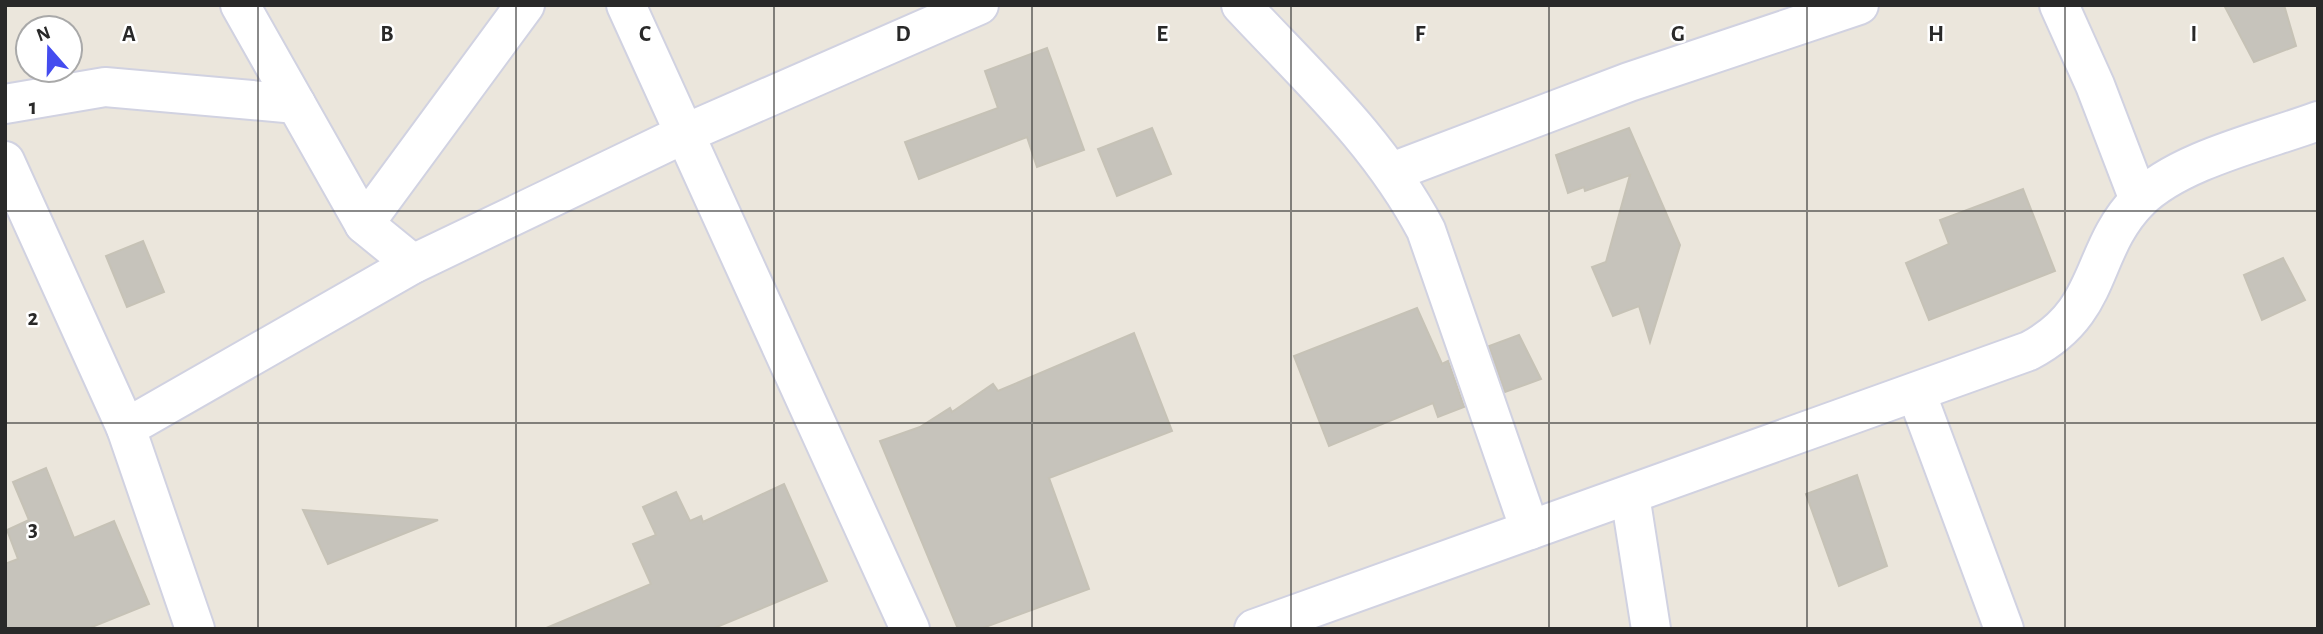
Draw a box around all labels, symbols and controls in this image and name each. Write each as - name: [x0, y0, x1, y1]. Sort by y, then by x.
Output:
- north arrow: [14, 14, 84, 84]
- text: N: [34, 23, 53, 46]
- text: A: [122, 23, 136, 46]
- text: B: [380, 23, 394, 46]
- text: C: [639, 23, 651, 46]
- text: D: [895, 23, 911, 46]
- text: E: [1156, 23, 1168, 46]
- text: F: [1415, 23, 1426, 46]
- text: G: [1671, 23, 1685, 46]
- text: H: [1928, 23, 1944, 46]
- text: I: [2191, 23, 2197, 46]
- text: 1: [29, 96, 37, 119]
- text: 2: [28, 307, 39, 330]
- text: 3: [28, 518, 38, 541]

